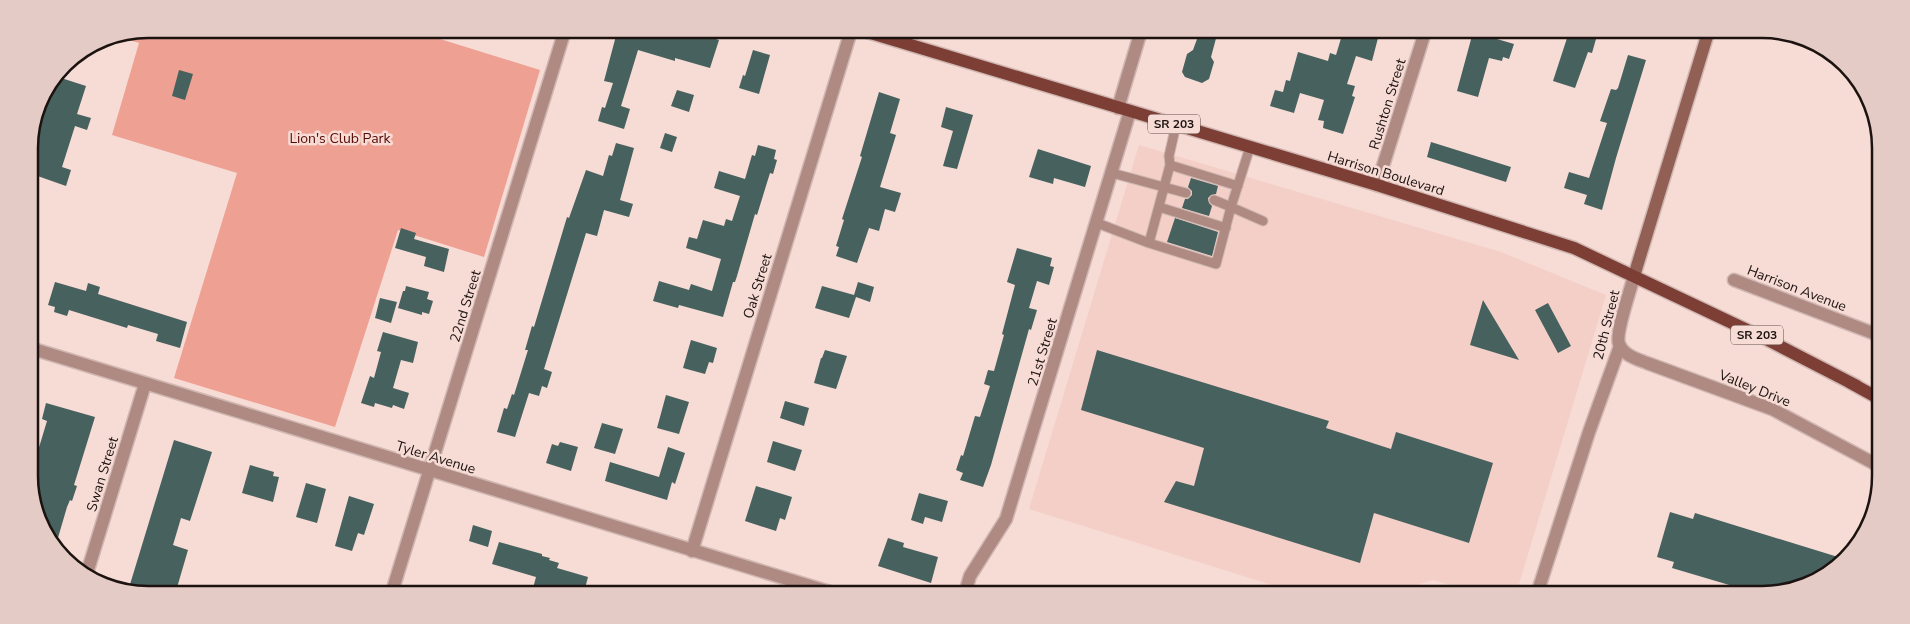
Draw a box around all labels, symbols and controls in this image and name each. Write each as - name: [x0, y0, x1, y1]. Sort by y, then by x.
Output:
- street label: Rushton Street: [1365, 56, 1410, 152]
- road number: SR 203: [1148, 115, 1200, 134]
- park label: Lion's Club Park: [289, 129, 392, 148]
- street label: Harrison Boulevard: [1325, 147, 1447, 200]
- street label: Oak Street: [739, 251, 776, 321]
- street label: Harrison Avenue: [1744, 261, 1849, 316]
- street label: 22nd Street: [445, 268, 486, 345]
- street label: 20th Street: [1589, 288, 1624, 362]
- street label: 21st Street: [1023, 316, 1062, 388]
- road number: SR 203: [1731, 326, 1783, 344]
- street label: Valley Drive: [1715, 365, 1794, 411]
- street label: Swan Street: [82, 434, 123, 514]
- street label: Tyler Avenue: [394, 436, 478, 479]

